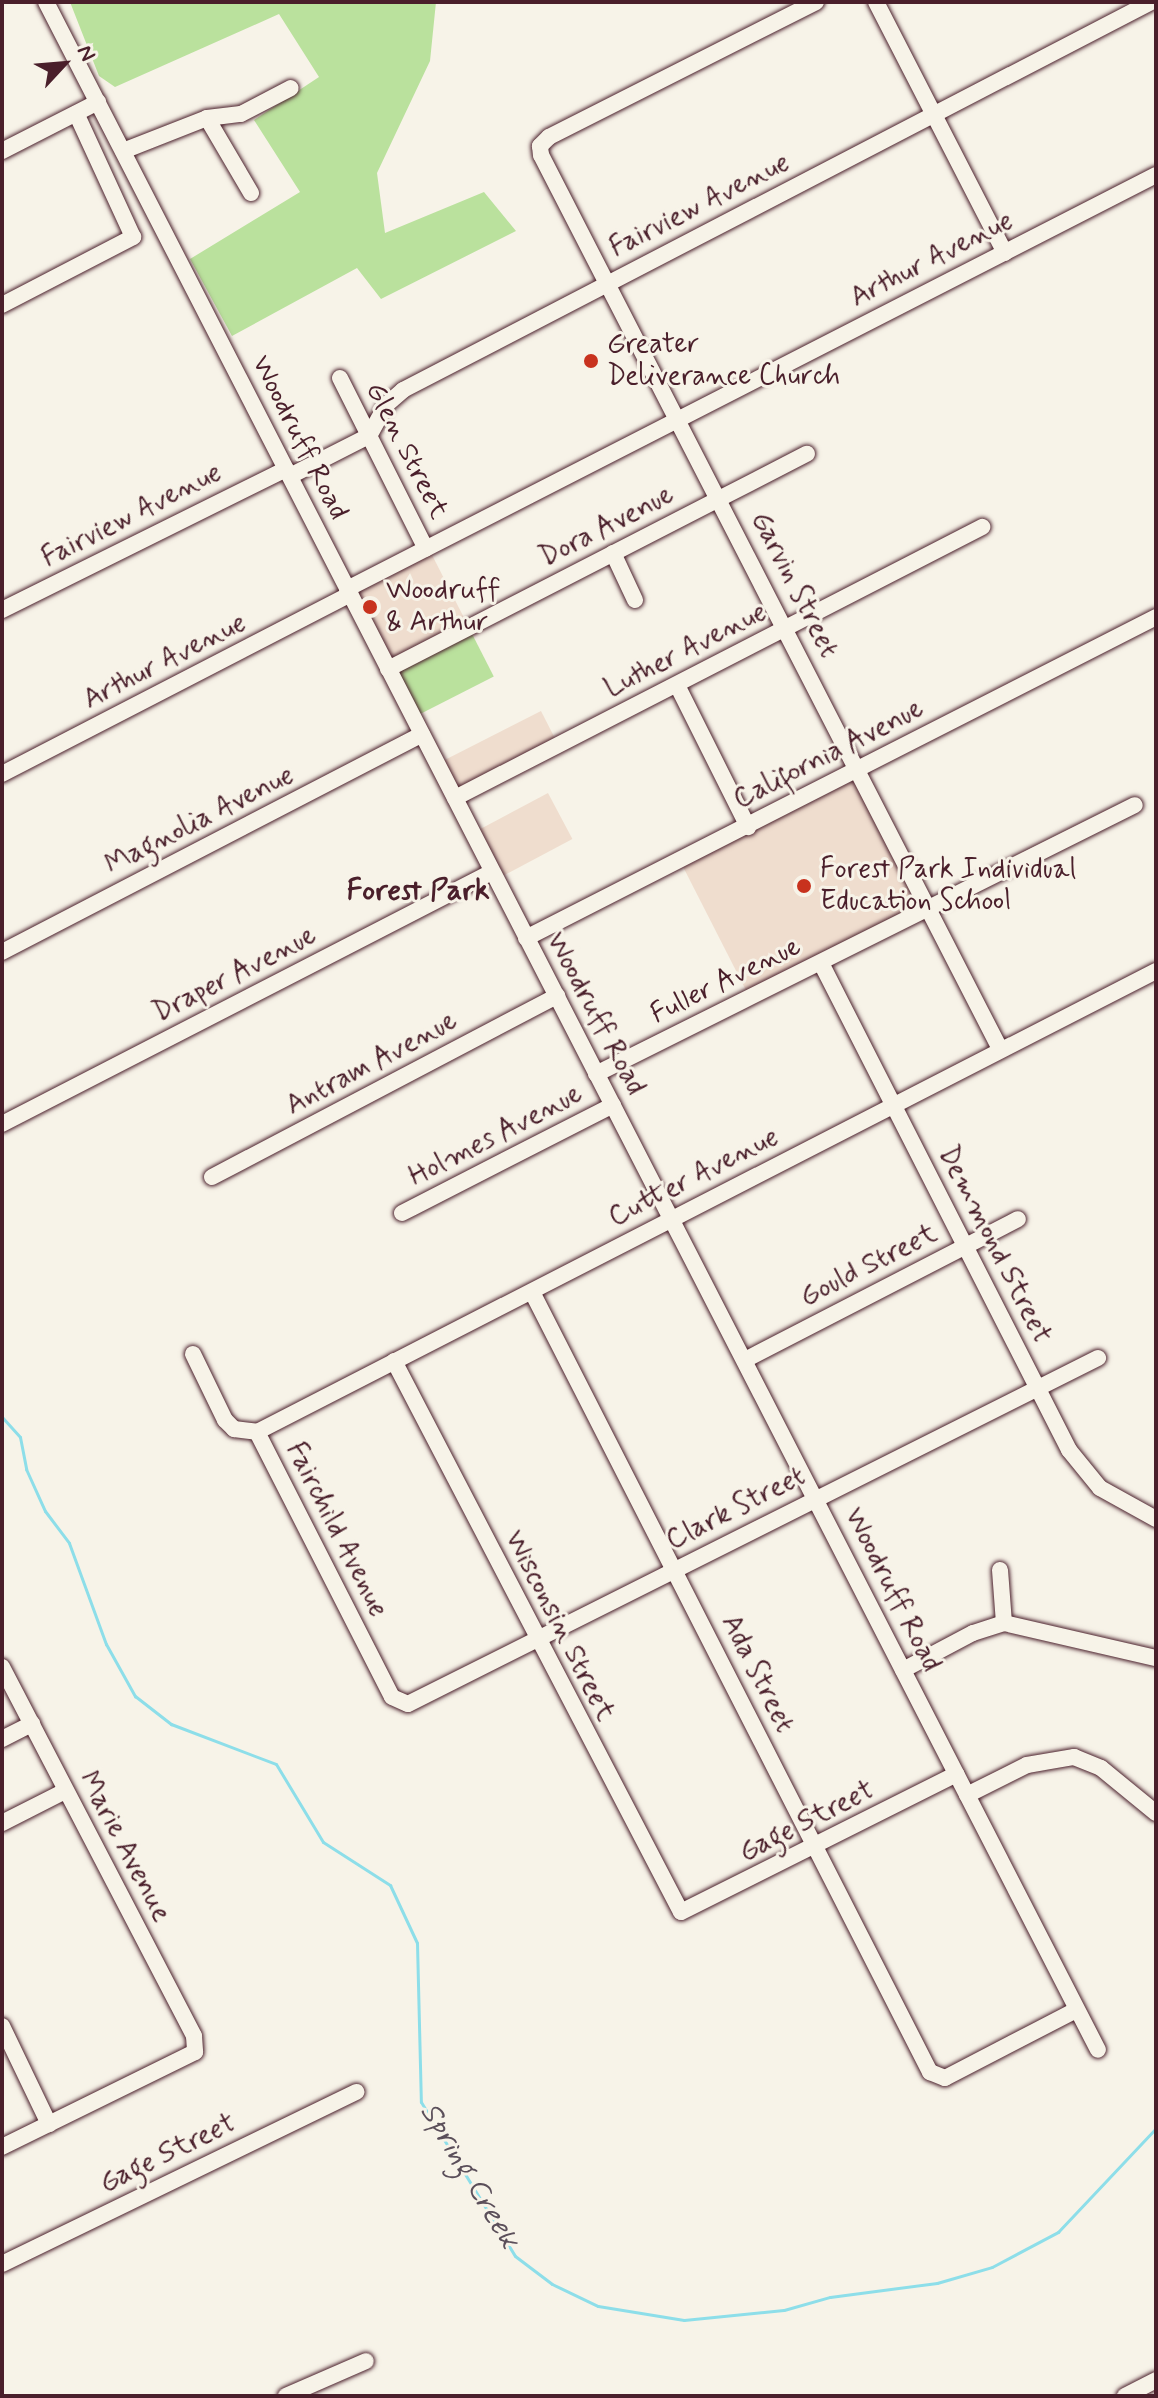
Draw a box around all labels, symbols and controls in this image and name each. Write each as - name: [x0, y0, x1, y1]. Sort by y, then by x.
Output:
- north arrow: [24, 24, 104, 104]
- text: N: [70, 41, 101, 66]
- street label: Fairview Avenue: [606, 147, 794, 265]
- street label: Arthur Avenue: [847, 206, 1017, 314]
- place label: Greater Deliverance Church: [607, 328, 847, 394]
- street label: Woodruff Road: [244, 351, 354, 525]
- marker: Greater Deliverance Church: [582, 352, 600, 370]
- street label: Glen Street: [357, 377, 455, 525]
- street label: Fairview Avenue: [38, 457, 226, 575]
- street label: Dora Avenue: [532, 478, 682, 576]
- street label: Garvin Street: [742, 505, 846, 665]
- place label: Woodruff & Arthur: [386, 574, 500, 640]
- street label: Luther Avenue: [601, 597, 771, 705]
- marker: Woodruff & Arthur: [361, 598, 379, 616]
- street label: Arthur Avenue: [80, 608, 250, 716]
- street label: California Avenue: [726, 692, 932, 818]
- street label: Magnolia Avenue: [99, 758, 301, 884]
- place label: Forest Park Individual Education School: [820, 853, 1075, 919]
- district label: Forest Park: [346, 873, 490, 909]
- marker: Forest Park Individual Education School: [795, 877, 813, 895]
- street label: Draper Avenue: [149, 920, 321, 1030]
- street label: Woodruff Road: [538, 928, 652, 1100]
- street label: Fuller Avenue: [647, 931, 805, 1031]
- street label: Antram Avenue: [282, 1005, 462, 1123]
- street label: Holmes Avenue: [405, 1078, 587, 1194]
- street label: Cutter Avenue: [605, 1122, 783, 1234]
- street label: Demmond Street: [930, 1141, 1058, 1349]
- street label: Gould Street: [795, 1217, 943, 1315]
- street label: Fairchild Avenue: [276, 1434, 396, 1626]
- street label: Clark Street: [659, 1459, 813, 1559]
- street label: Woodruff Road: [837, 1503, 947, 1677]
- street label: Wisconsin Street: [496, 1525, 622, 1727]
- street label: Ada Street: [712, 1607, 802, 1741]
- street label: Marie Avenue: [70, 1766, 178, 1928]
- street label: Gage Street: [735, 1774, 879, 1870]
- water label: Spring Creek: [412, 2097, 526, 2255]
- street label: Gage Street: [95, 2107, 241, 2201]

